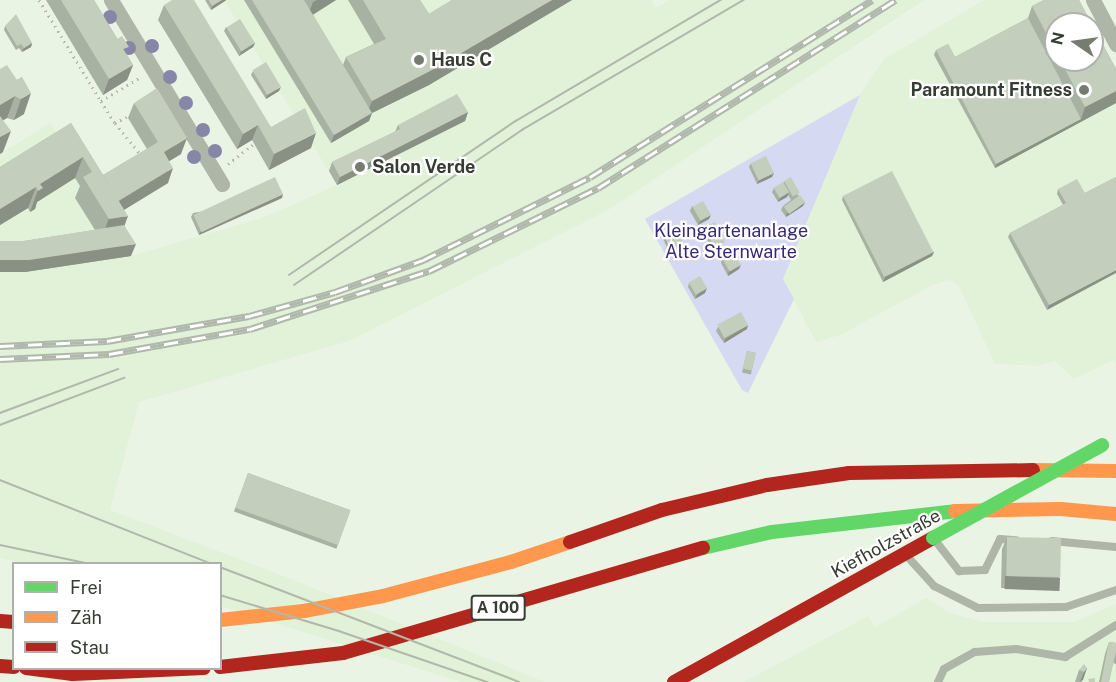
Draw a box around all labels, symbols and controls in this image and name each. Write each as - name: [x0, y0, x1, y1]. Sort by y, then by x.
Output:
- north arrow: [1044, 12, 1104, 72]
- text: N: [1047, 30, 1069, 47]
- place label: Haus C: [431, 49, 492, 71]
- marker: Haus C: [412, 53, 426, 67]
- place label: Paramount Fitness: [911, 79, 1072, 101]
- marker: Paramount Fitness: [1077, 83, 1091, 97]
- place label: Salon Verde: [372, 156, 476, 178]
- marker: Salon Verde: [353, 160, 367, 174]
- park label: Kleingartenanlage Alte Sternwarte: [654, 221, 808, 264]
- street label: Kiefholzstraße: [827, 505, 945, 583]
- legend: [12, 562, 222, 670]
- text: Frei: [70, 577, 102, 598]
- road number: A 100: [470, 595, 526, 621]
- text: Zäh: [70, 607, 102, 628]
- text: Stau: [70, 637, 109, 658]

